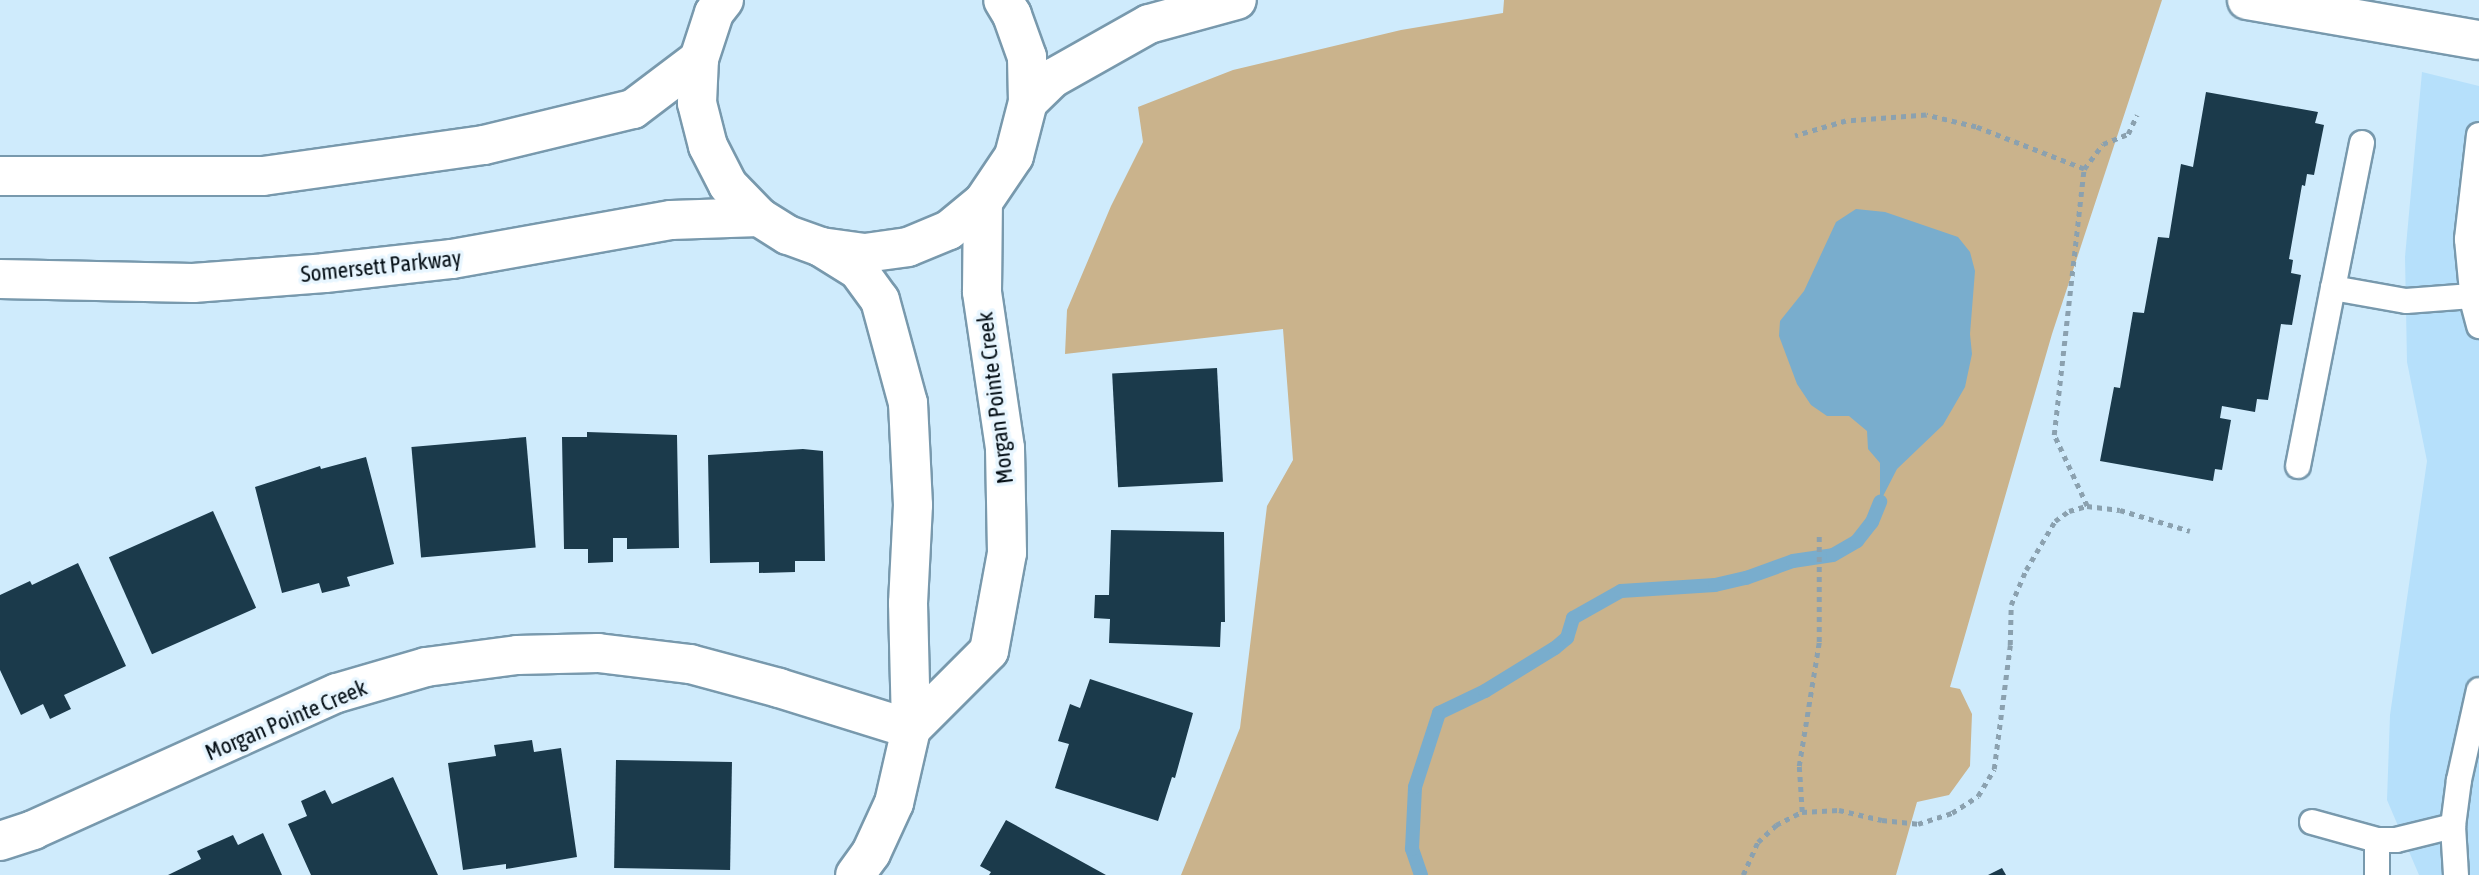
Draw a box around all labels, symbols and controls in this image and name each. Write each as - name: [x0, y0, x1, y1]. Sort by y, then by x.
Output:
- street label: Somersett Parkway: [299, 244, 463, 288]
- street label: Morgan Pointe Creek: [971, 310, 1019, 486]
- street label: Morgan Pointe Creek: [201, 673, 371, 767]

